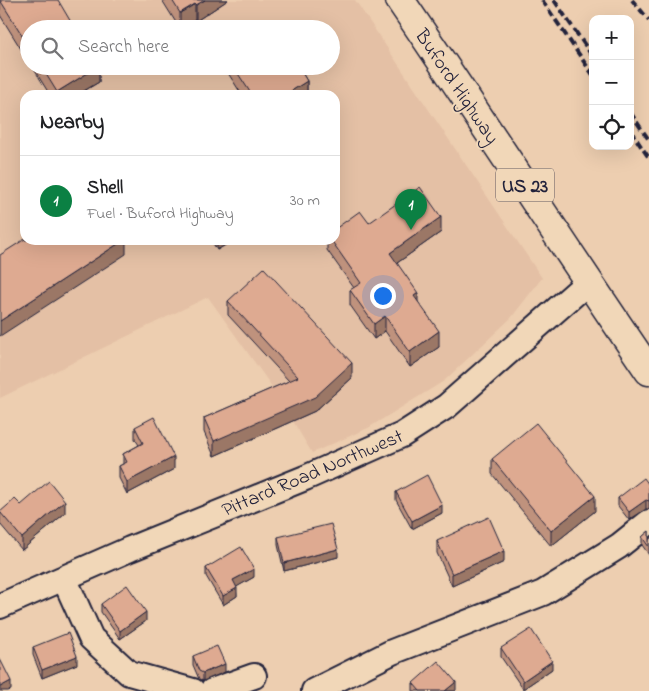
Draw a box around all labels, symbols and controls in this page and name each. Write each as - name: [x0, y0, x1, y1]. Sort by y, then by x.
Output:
- map controls: [589, 15, 634, 150]
- button: +: [589, 15, 634, 60]
- search box: [20, 20, 340, 75]
- street label: Buford Highway: [405, 23, 505, 152]
- icon: search: [38, 34, 66, 62]
- text: Search here: [78, 34, 169, 61]
- button: −: [589, 60, 634, 105]
- button: locate: [589, 105, 634, 150]
- text: Nearby: [40, 108, 104, 138]
- road number: US 23: [496, 168, 554, 202]
- text: Shell: [87, 175, 123, 202]
- text: 1: [53, 189, 59, 213]
- text: 30 m: [290, 189, 320, 213]
- pin: 1: [395, 189, 427, 230]
- text: Fuel · Buford Highway: [87, 202, 234, 226]
- your location: [370, 283, 396, 309]
- street label: Pittard Road Northwest: [218, 423, 408, 526]

